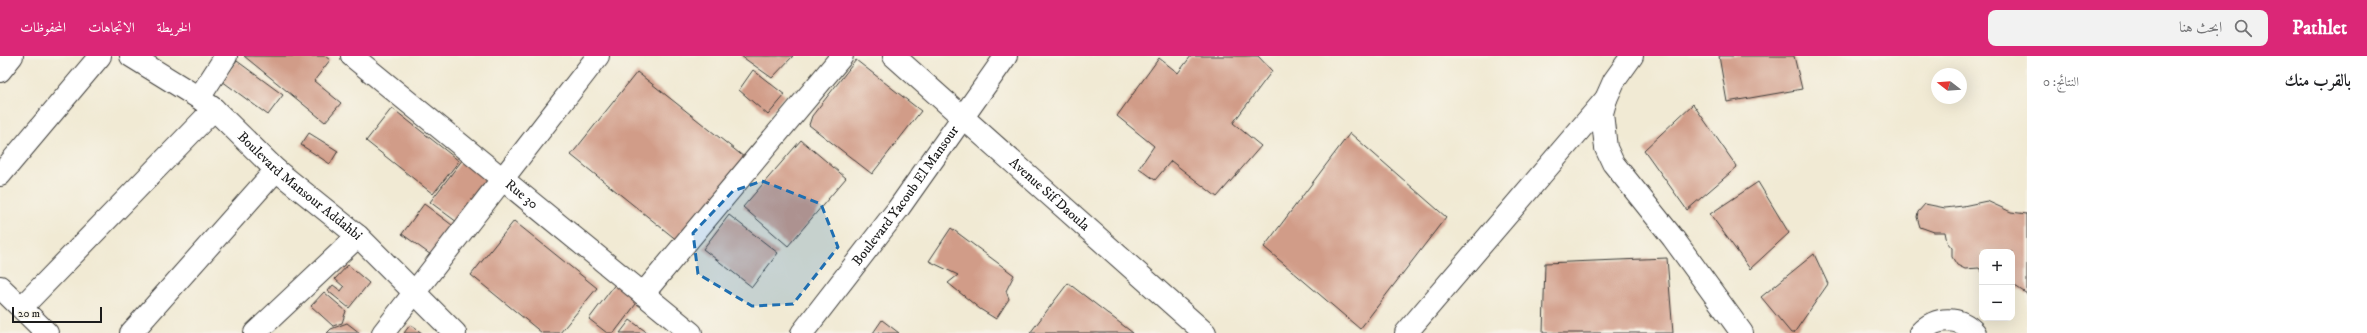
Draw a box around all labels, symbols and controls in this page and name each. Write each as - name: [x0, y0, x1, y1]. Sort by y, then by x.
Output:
- search box: [1988, 10, 2268, 46]
- icon: search: [2232, 17, 2254, 39]
- text: Pathlet: [2292, 17, 2347, 40]
- text: ابحث هنا: [2179, 18, 2222, 37]
- text: المحفوظات: [20, 19, 66, 37]
- text: الاتجاهات: [88, 19, 135, 37]
- text: الخريطة: [157, 19, 191, 37]
- north arrow: [1931, 68, 1967, 104]
- text: بالقرب منك: [2285, 70, 2351, 92]
- text: النتائج: 0: [2043, 74, 2079, 90]
- street label: Boulevard Yacoub El Mansour: [848, 122, 963, 270]
- street label: Boulevard Mansour Addahbi: [233, 128, 366, 244]
- street label: Avenue Sif Daoula: [1005, 154, 1093, 235]
- street label: Rue 30: [501, 176, 542, 213]
- map controls: [1979, 249, 2015, 321]
- button: +: [1979, 249, 2015, 285]
- button: −: [1979, 285, 2015, 321]
- scale bar: [12, 305, 102, 324]
- text: 20 m: [18, 307, 40, 321]

